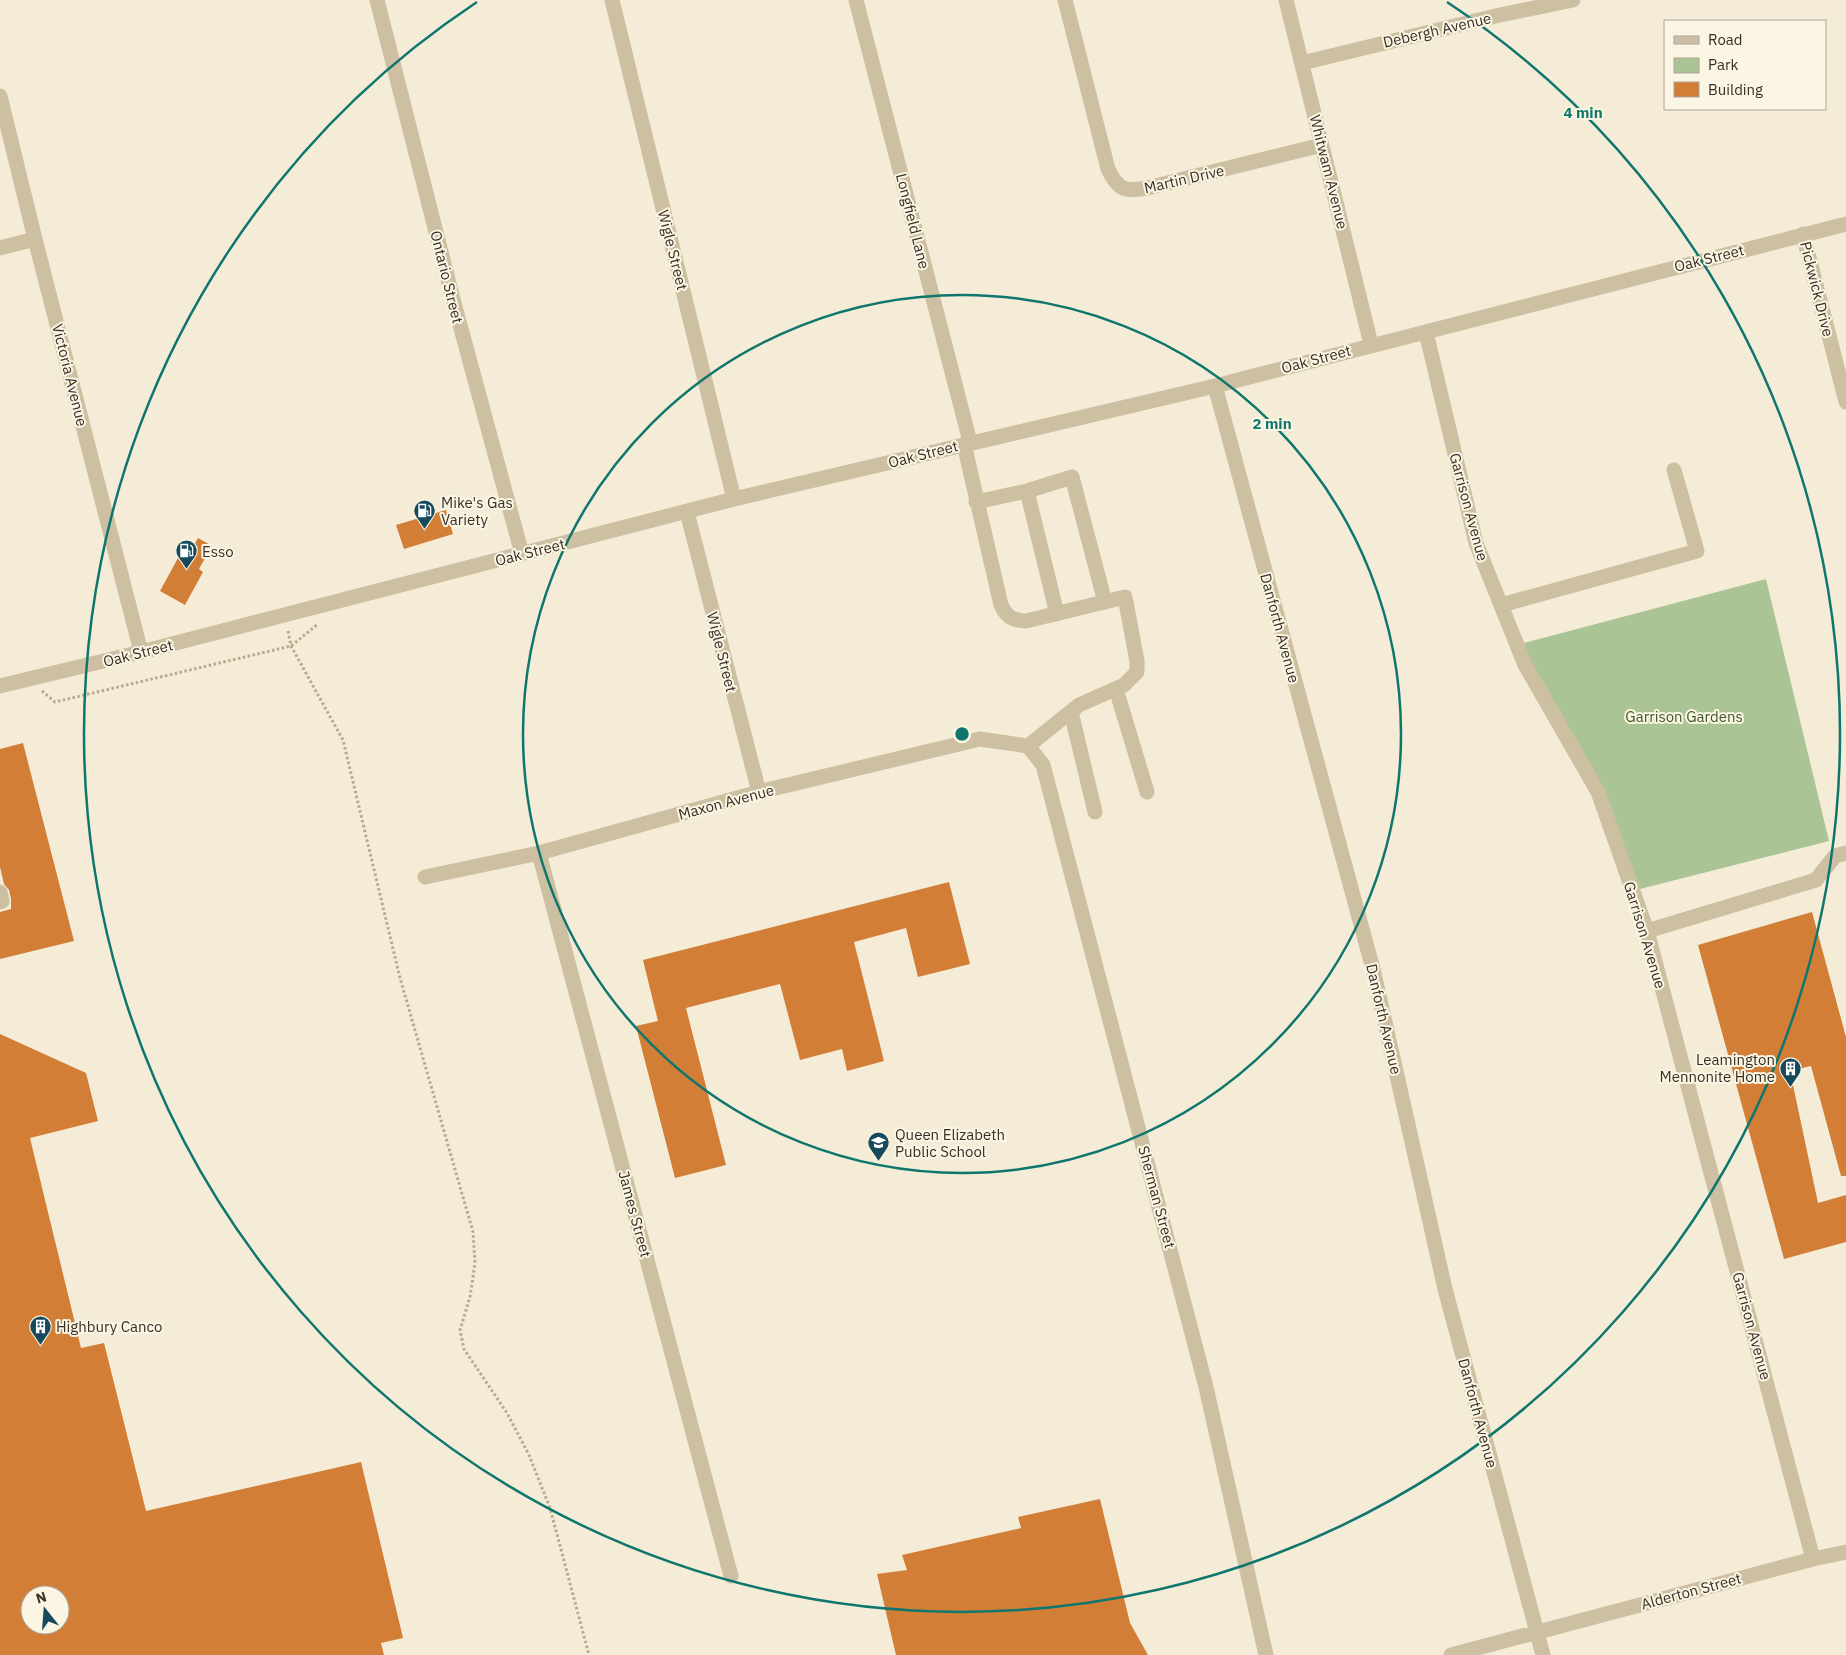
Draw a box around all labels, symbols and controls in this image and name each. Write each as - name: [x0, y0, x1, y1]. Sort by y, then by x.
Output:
- street label: Debergh Avenue: [1381, 8, 1493, 52]
- legend: [1664, 20, 1826, 110]
- text: Road: [1708, 30, 1743, 49]
- text: Park: [1708, 55, 1738, 74]
- text: Building: [1708, 80, 1763, 99]
- text: 4 min: [1563, 103, 1603, 122]
- street label: Whitwam Avenue: [1306, 113, 1352, 231]
- street label: Martin Drive: [1142, 161, 1226, 197]
- street label: Longfield Lane: [892, 171, 934, 271]
- street label: Wigle Street: [654, 208, 692, 292]
- street label: Ontario Street: [426, 229, 468, 325]
- street label: Pickwick Drive: [1796, 239, 1838, 339]
- street label: Oak Street: [1672, 240, 1746, 276]
- street label: Victoria Avenue: [48, 322, 92, 428]
- street label: Oak Street: [1279, 341, 1353, 377]
- text: 2 min: [1252, 414, 1292, 433]
- street label: Oak Street: [886, 436, 960, 472]
- street label: Garrison Avenue: [1445, 451, 1493, 563]
- place label: Mike's Gas Variety: [441, 493, 513, 529]
- fuel station icon: Mike's Gas Variety: [413, 499, 437, 530]
- street label: Oak Street: [493, 534, 567, 570]
- fuel station icon: Esso: [174, 539, 198, 570]
- place label: Esso: [202, 542, 234, 561]
- street label: Danforth Avenue: [1256, 571, 1304, 685]
- street label: Wigle Street: [703, 610, 741, 694]
- street label: Oak Street: [101, 635, 175, 671]
- park label: Garrison Gardens: [1625, 707, 1743, 726]
- centre of rings: [953, 725, 971, 743]
- street label: Maxon Avenue: [676, 780, 776, 824]
- street label: Garrison Avenue: [1620, 879, 1670, 991]
- street label: Danforth Avenue: [1362, 962, 1406, 1076]
- place label: Leamington Mennonite Home: [1660, 1050, 1775, 1086]
- building icon: Leamington Mennonite Home: [1779, 1056, 1803, 1087]
- place label: Queen Elizabeth Public School: [895, 1125, 1005, 1161]
- school or university icon: Queen Elizabeth Public School: [867, 1131, 891, 1162]
- street label: Sherman Street: [1134, 1144, 1180, 1250]
- street label: James Street: [614, 1169, 656, 1259]
- street label: Garrison Avenue: [1728, 1270, 1776, 1382]
- building icon: Highbury Canco: [28, 1314, 52, 1345]
- place label: Highbury Canco: [56, 1317, 162, 1336]
- street label: Danforth Avenue: [1454, 1356, 1502, 1470]
- street label: Alderton Street: [1639, 1568, 1743, 1614]
- north arrow: [20, 1585, 70, 1635]
- text: N: [34, 1587, 49, 1608]

